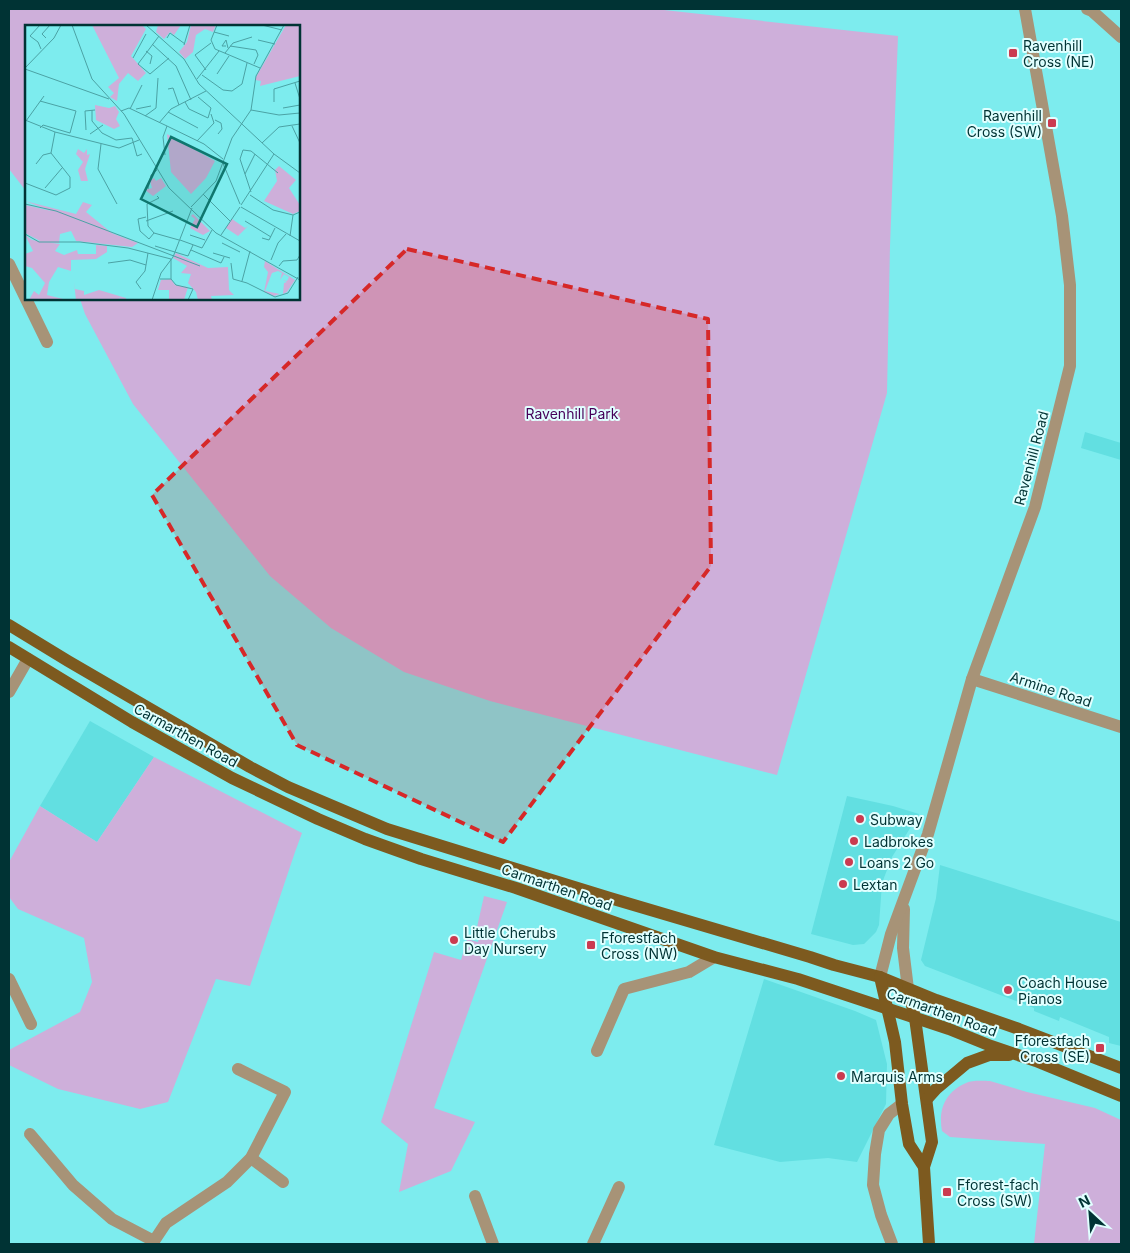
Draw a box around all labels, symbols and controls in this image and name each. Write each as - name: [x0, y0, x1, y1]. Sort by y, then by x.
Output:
- inset map: [25, 25, 300, 300]
- place label: Ravenhill Cross (NE): [1023, 37, 1095, 70]
- marker: Ravenhill Cross (NE): [1007, 47, 1019, 59]
- place label: Ravenhill Cross (SW): [967, 107, 1042, 140]
- marker: Ravenhill Cross (SW): [1046, 117, 1058, 129]
- park label: Ravenhill Park: [526, 405, 619, 422]
- street label: Ravenhill Road: [1010, 409, 1052, 507]
- street label: Armine Road: [1008, 668, 1094, 710]
- street label: Carmarthen Road: [131, 699, 241, 771]
- place label: Subway: [870, 811, 923, 828]
- marker: Subway: [854, 813, 866, 825]
- place label: Ladbrokes: [864, 833, 933, 850]
- marker: Ladbrokes: [848, 835, 860, 847]
- place label: Loans 2 Go: [859, 854, 934, 871]
- marker: Loans 2 Go: [843, 856, 855, 868]
- street label: Carmarthen Road: [499, 860, 615, 914]
- place label: Lextan: [853, 876, 897, 893]
- marker: Lextan: [837, 878, 849, 890]
- place label: Little Cherubs Day Nursery: [464, 924, 556, 957]
- place label: Fforestfach Cross (NW): [601, 929, 678, 962]
- marker: Little Cherubs Day Nursery: [448, 934, 460, 946]
- marker: Fforestfach Cross (NW): [585, 939, 597, 951]
- place label: Coach House Pianos: [1018, 974, 1107, 1007]
- street label: Carmarthen Road: [884, 984, 1000, 1040]
- marker: Coach House Pianos: [1002, 984, 1014, 996]
- place label: Fforestfach Cross (SE): [1015, 1032, 1090, 1065]
- marker: Fforestfach Cross (SE): [1094, 1042, 1106, 1054]
- place label: Marquis Arms: [851, 1068, 943, 1085]
- marker: Marquis Arms: [835, 1070, 847, 1082]
- place label: Fforest-fach Cross (SW): [957, 1176, 1039, 1209]
- marker: Fforest-fach Cross (SW): [941, 1186, 953, 1198]
- north arrow: [1065, 1188, 1115, 1238]
- text: N: [1076, 1191, 1093, 1211]

